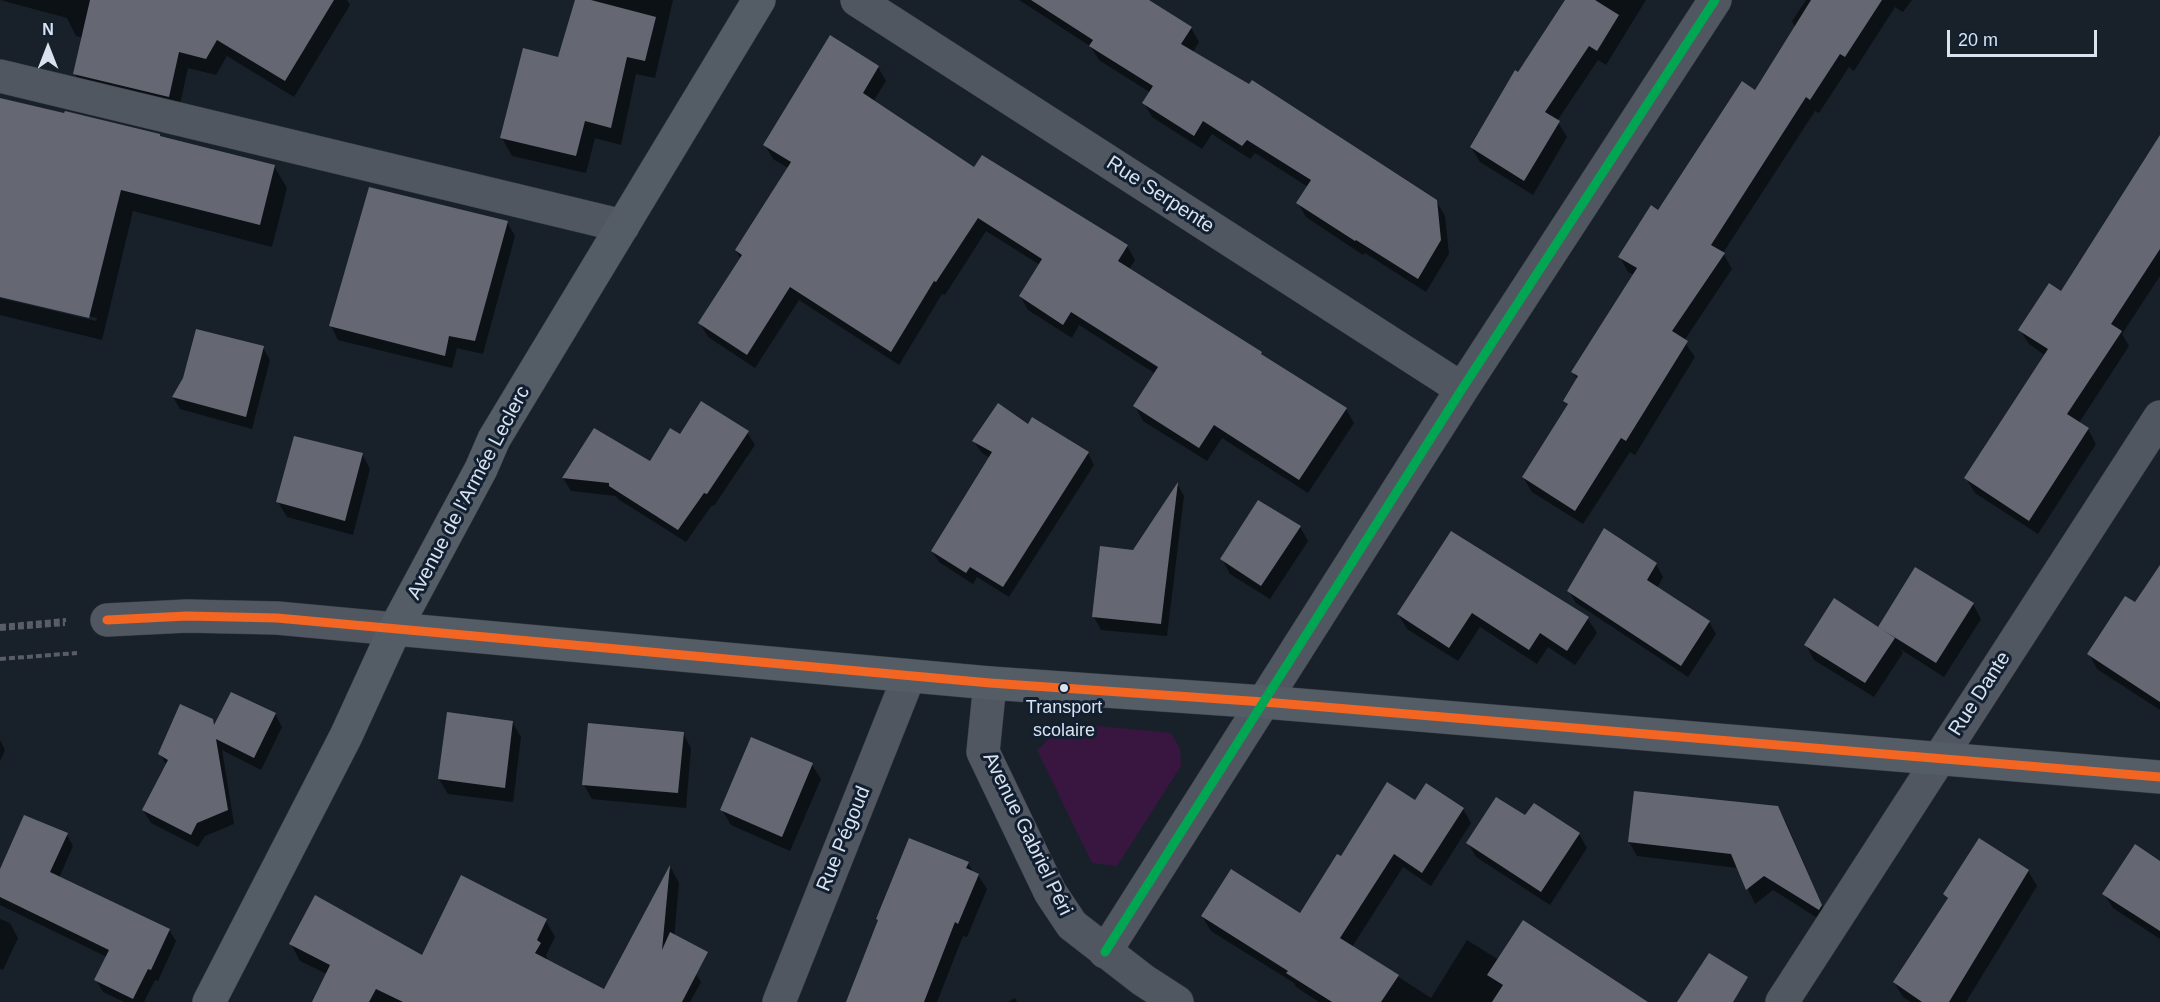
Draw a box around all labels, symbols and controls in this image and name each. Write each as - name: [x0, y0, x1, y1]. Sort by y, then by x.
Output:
- north arrow: [18, 18, 78, 78]
- scale bar: [1950, 18, 2100, 56]
- text: N: [42, 21, 54, 38]
- text: 20 m: [1958, 30, 1998, 50]
- street label: Rue Serpente: [1102, 151, 1218, 239]
- street label: Avenue de l'Armée Leclerc: [403, 382, 535, 604]
- street label: Rue Dante: [1944, 647, 2016, 741]
- marker: Transport scolaire: [1058, 682, 1070, 694]
- place label: Transport scolaire: [1026, 697, 1102, 740]
- street label: Avenue Gabriel Péri: [977, 748, 1077, 920]
- street label: Rue Pégoud: [812, 783, 876, 895]

